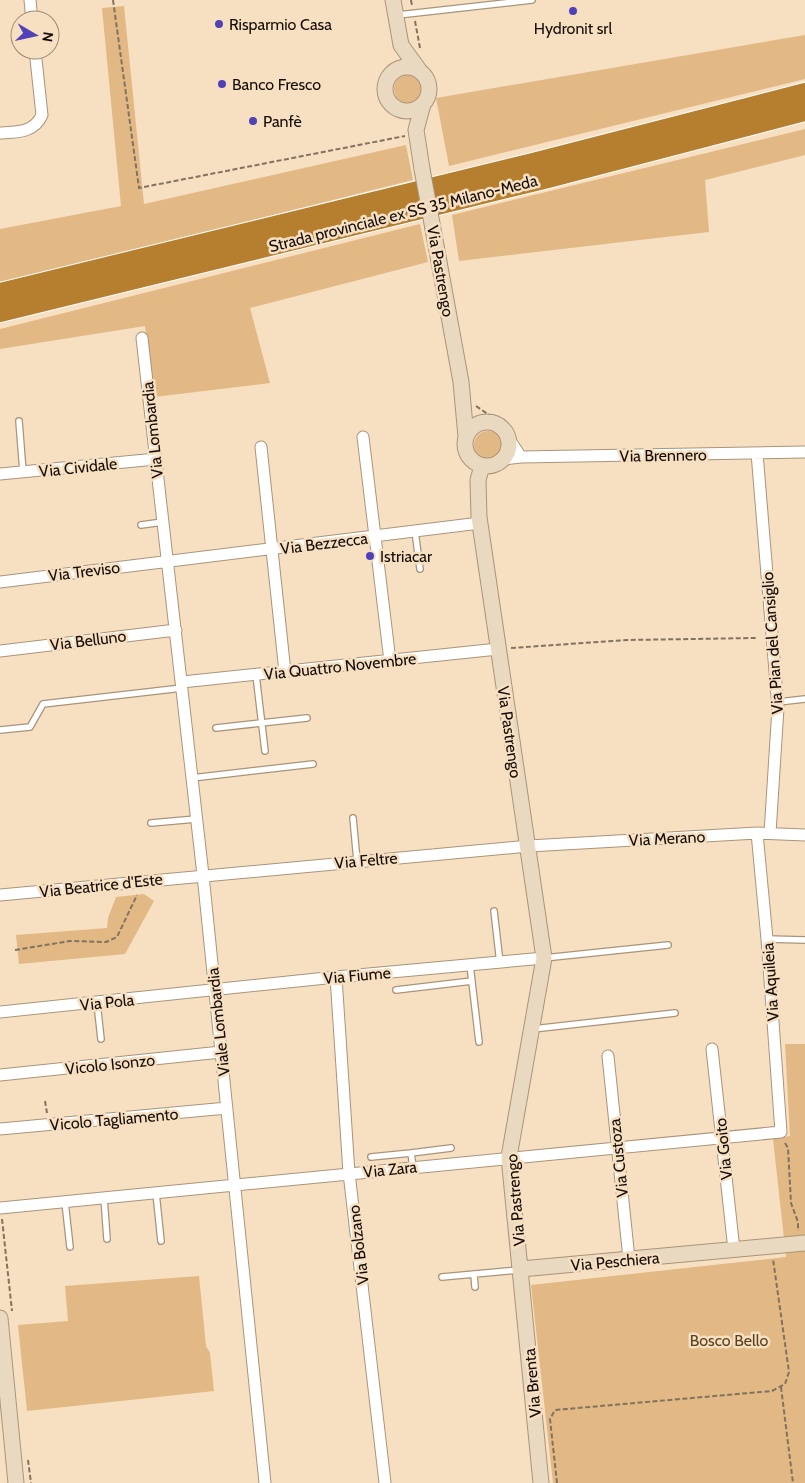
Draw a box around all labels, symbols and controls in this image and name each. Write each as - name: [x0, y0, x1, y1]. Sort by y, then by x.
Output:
- marker: Hydronit srl: [567, 5, 579, 17]
- north arrow: [10, 10, 60, 60]
- place label: Risparmio Casa: [229, 15, 332, 34]
- marker: Risparmio Casa: [213, 18, 225, 30]
- place label: Hydronit srl: [534, 19, 612, 38]
- text: N: [38, 31, 58, 43]
- place label: Banco Fresco: [232, 75, 321, 94]
- marker: Banco Fresco: [216, 78, 228, 90]
- place label: Panfè: [263, 112, 302, 131]
- marker: Panfè: [247, 115, 259, 127]
- street label: Strada provinciale ex SS 35 Milano-Meda: [267, 171, 540, 256]
- street label: Via Pastrengo: [423, 224, 458, 318]
- street label: Via Lombardia: [138, 380, 167, 479]
- street label: Via Brennero: [619, 445, 707, 466]
- street label: Via Cividale: [38, 454, 118, 481]
- street label: Via Bezzecca: [279, 529, 369, 558]
- place label: Istriacar: [380, 547, 433, 566]
- marker: Istriacar: [364, 550, 376, 562]
- street label: Via Treviso: [47, 558, 121, 585]
- street label: Via Pian del Cansiglio: [758, 571, 787, 715]
- street label: Via Belluno: [49, 626, 127, 655]
- street label: Via Quattro Novembre: [263, 649, 417, 684]
- street label: Via Pastrengo: [494, 685, 525, 779]
- street label: Via Merano: [628, 827, 706, 850]
- street label: Via Feltre: [334, 848, 398, 873]
- street label: Via Beatrice d'Este: [39, 870, 164, 901]
- street label: Via Aquileia: [758, 942, 783, 1022]
- street label: Via Fiume: [323, 963, 391, 988]
- street label: Viale Lombardia: [203, 966, 234, 1077]
- street label: Via Pola: [79, 990, 135, 1015]
- street label: Vicolo Isonzo: [64, 1050, 156, 1079]
- street label: Vicolo Tagliamento: [49, 1104, 179, 1135]
- street label: Via Custoza: [605, 1117, 632, 1198]
- street label: Via Goito: [711, 1117, 736, 1181]
- street label: Via Pastrengo: [502, 1153, 529, 1247]
- street label: Via Zara: [362, 1157, 418, 1182]
- street label: Via Bolzano: [344, 1204, 373, 1286]
- street label: Via Peschiera: [570, 1248, 661, 1275]
- park label: Bosco Bello: [690, 1331, 768, 1350]
- street label: Via Brenta: [520, 1347, 545, 1418]

